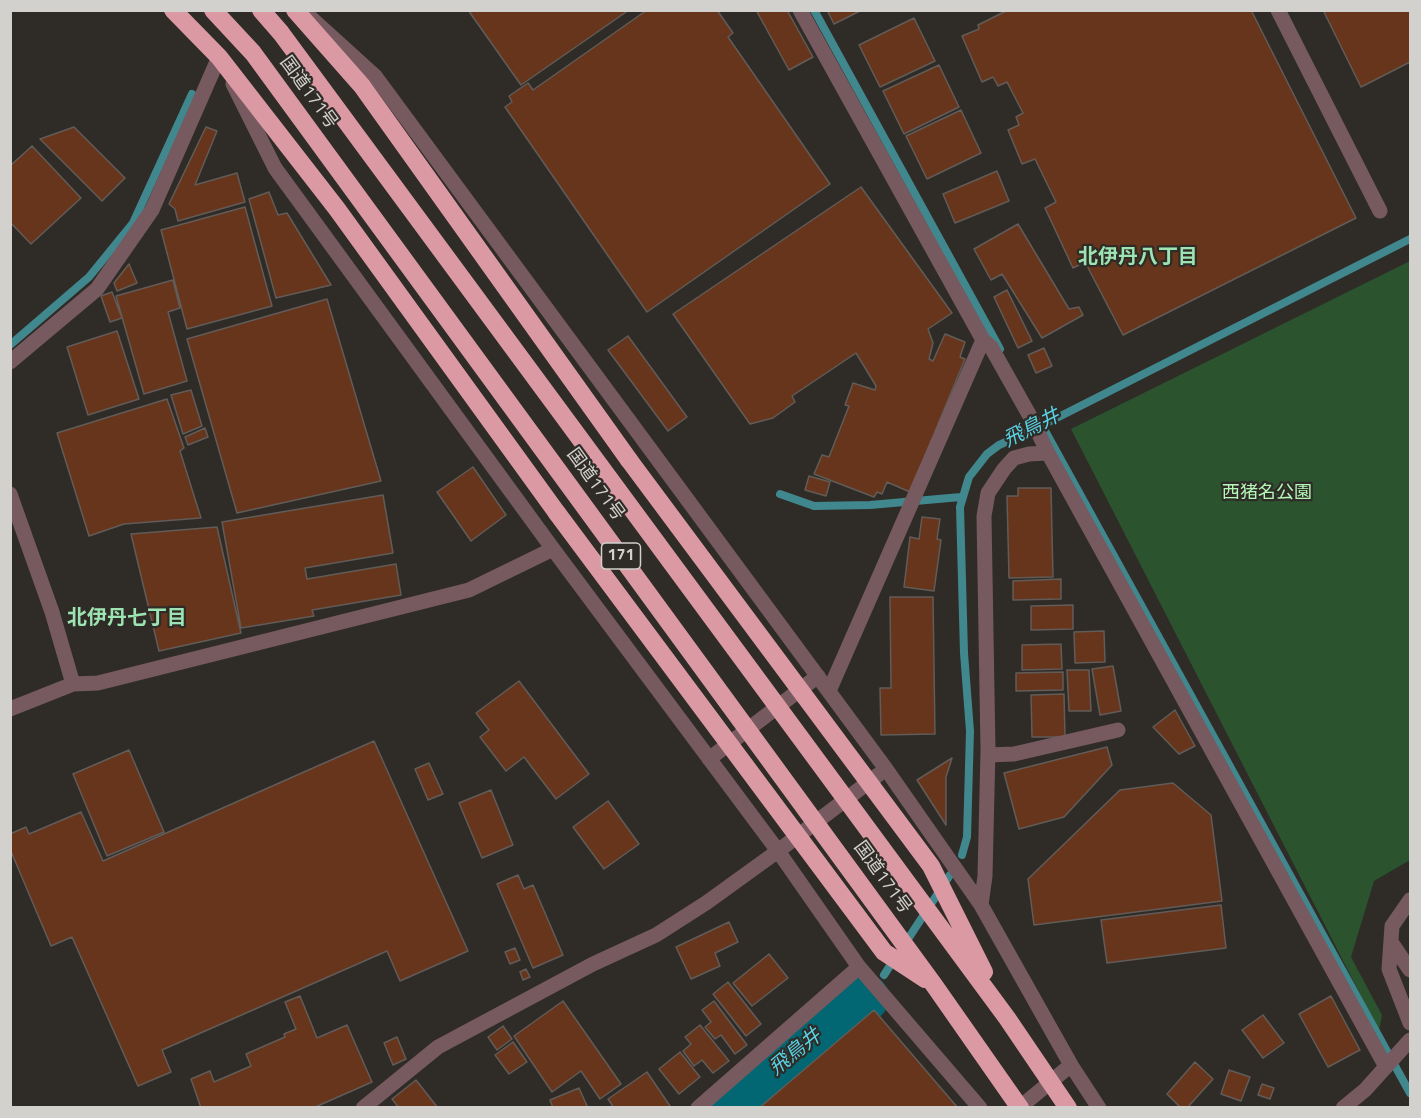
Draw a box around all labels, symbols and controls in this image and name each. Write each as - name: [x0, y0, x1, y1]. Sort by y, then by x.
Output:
- street label: 国道171号: [275, 53, 341, 133]
- district label: 北伊丹八丁目: [1078, 246, 1198, 270]
- water label: 飛鳥井: [1000, 405, 1064, 453]
- street label: 国道171号: [562, 445, 628, 525]
- park label: 西猪名公園: [1222, 483, 1312, 505]
- road number: 171: [602, 543, 640, 569]
- district label: 北伊丹七丁目: [67, 607, 187, 631]
- street label: 国道171号: [849, 838, 915, 918]
- water label: 飛鳥井: [765, 1025, 827, 1081]

